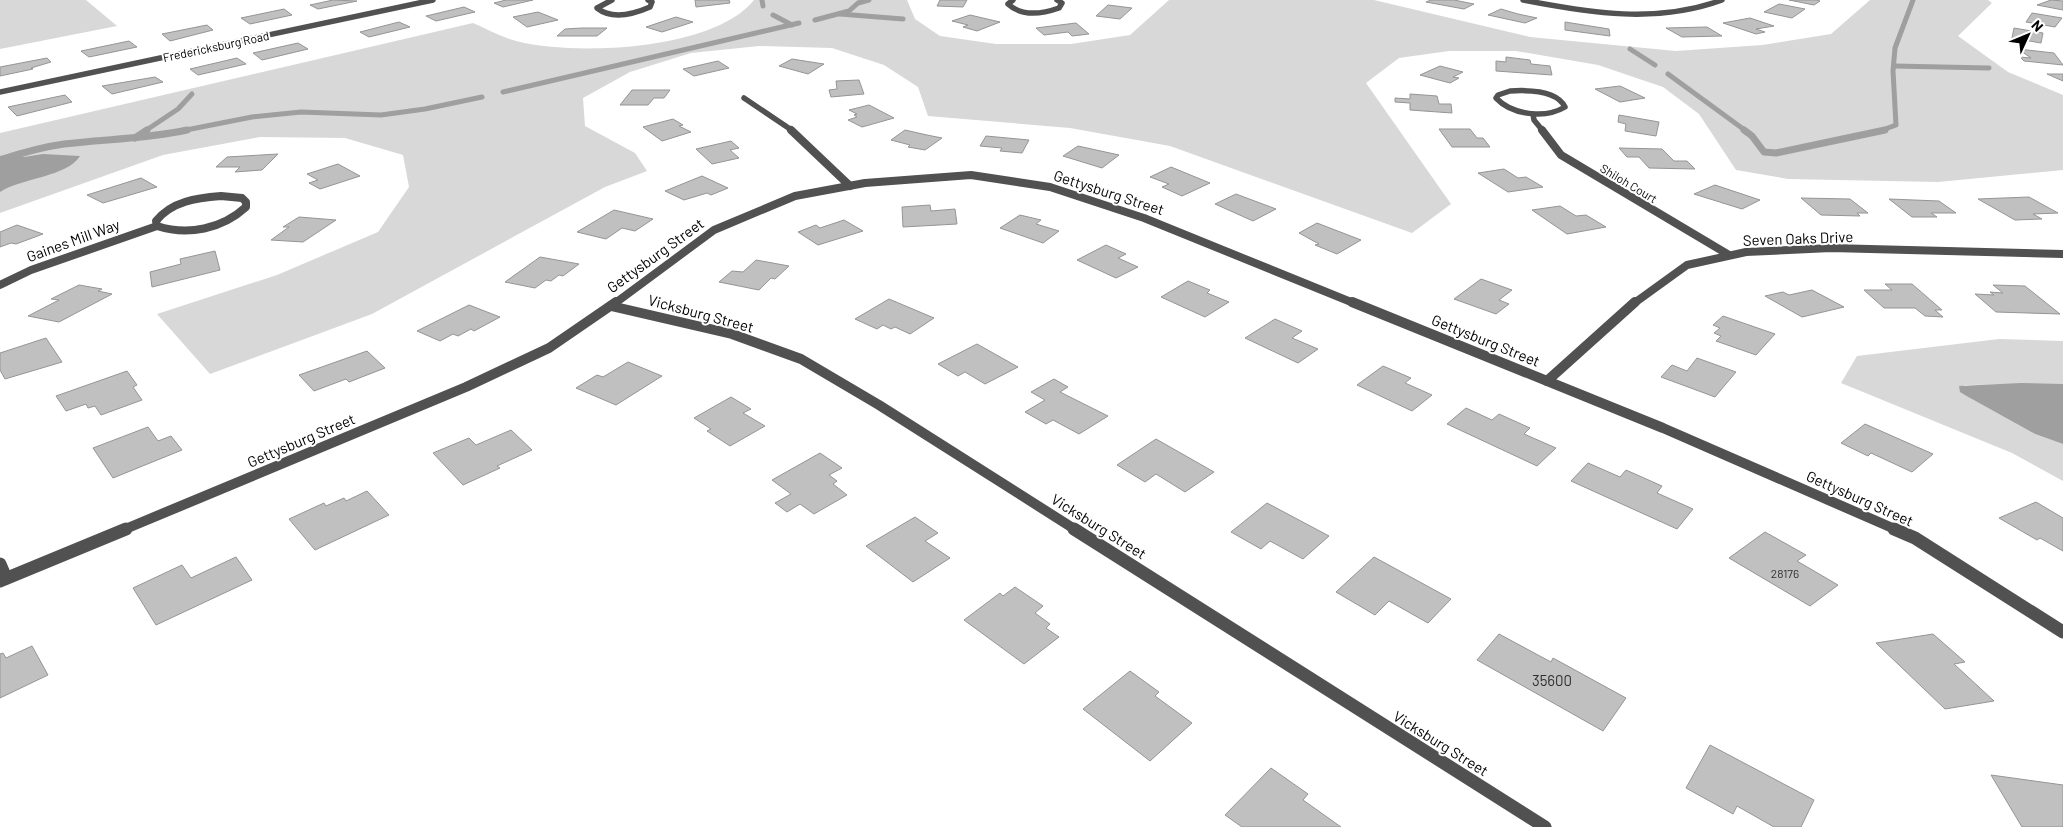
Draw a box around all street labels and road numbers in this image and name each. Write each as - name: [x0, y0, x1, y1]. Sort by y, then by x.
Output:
- street label: Fredericksburg Road: [162, 28, 270, 64]
- street label: Shiloh Court: [1598, 161, 1660, 205]
- street label: Gettysburg Street: [1051, 166, 1167, 218]
- street label: Gettysburg Street: [603, 214, 707, 296]
- street label: Gaines Mill Way: [24, 215, 122, 265]
- street label: Seven Oaks Drive: [1742, 227, 1854, 249]
- street label: Vicksburg Street: [646, 290, 756, 336]
- street label: Gettysburg Street: [1429, 310, 1543, 370]
- street label: Gettysburg Street: [244, 409, 358, 471]
- street label: Gettysburg Street: [1804, 466, 1916, 530]
- street label: Vicksburg Street: [1048, 490, 1150, 562]
- street label: Vicksburg Street: [1390, 707, 1492, 779]

